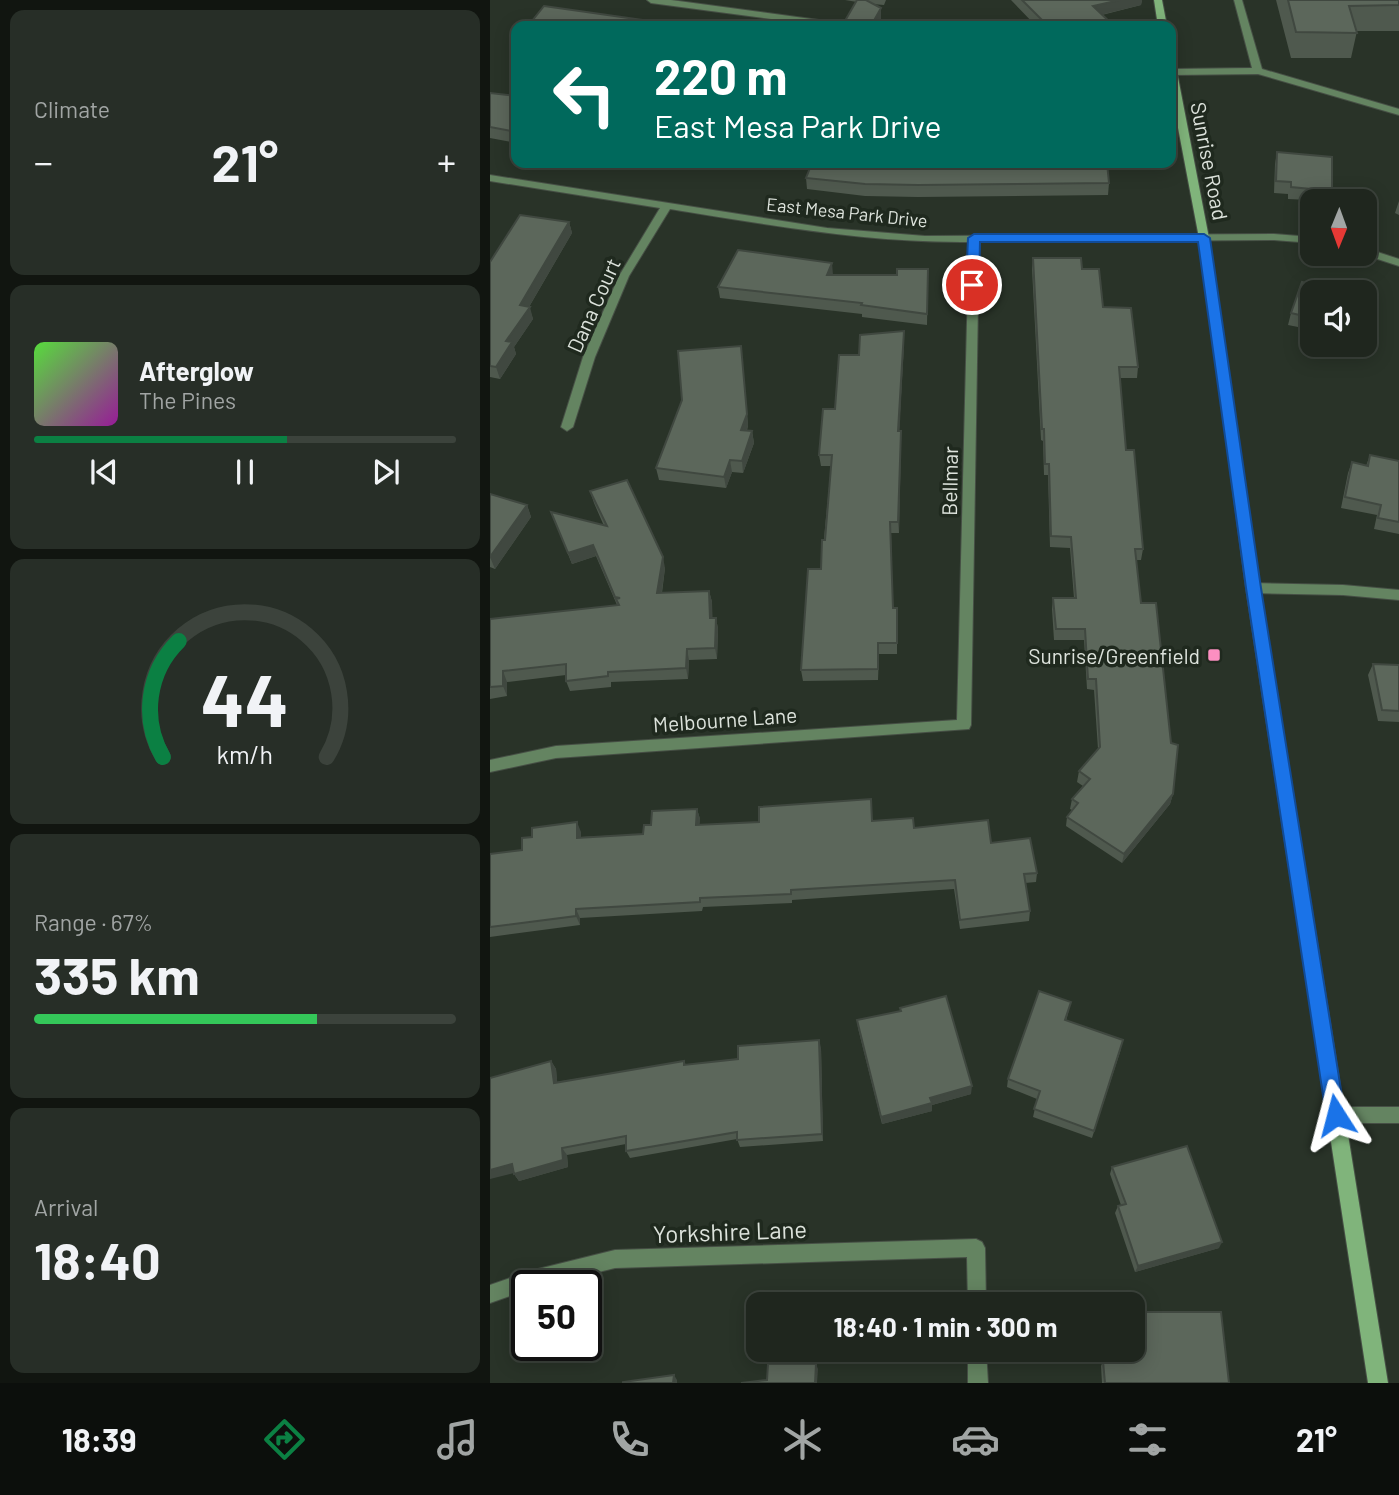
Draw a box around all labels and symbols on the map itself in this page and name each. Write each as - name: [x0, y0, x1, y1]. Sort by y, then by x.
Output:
- street label: Sunrise Road: [1186, 100, 1234, 222]
- north arrow: [1300, 189, 1377, 266]
- street label: East Mesa Park Drive: [765, 193, 929, 231]
- street label: Dana Court: [561, 254, 625, 356]
- pin: [942, 255, 1002, 315]
- street label: Bellmar: [936, 446, 962, 516]
- place label: Sunrise/Greenfield: [1028, 643, 1200, 668]
- marker: Sunrise/Greenfield: [1206, 647, 1222, 663]
- street label: Melbourne Lane: [652, 701, 798, 737]
- position arrow: [1299, 1078, 1373, 1152]
- street label: Yorkshire Lane: [652, 1214, 808, 1248]
- speed limit sign: 50: [511, 1270, 602, 1361]

